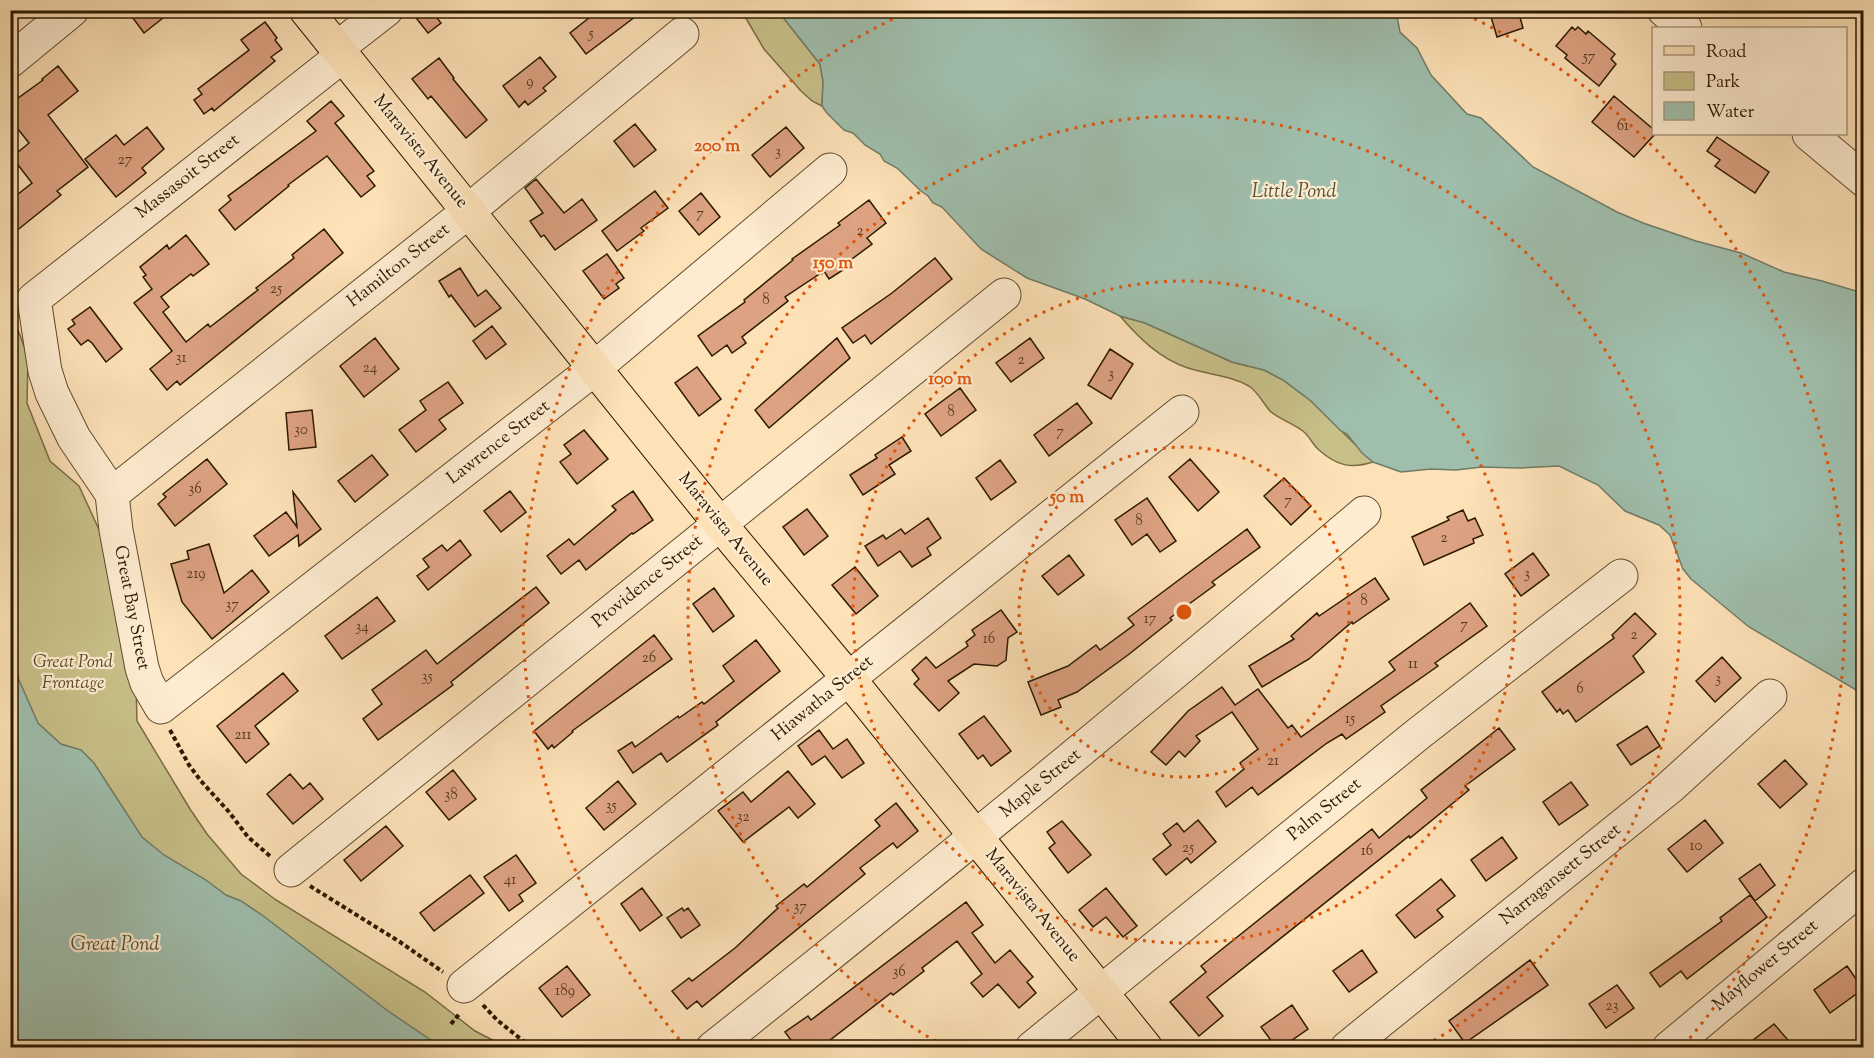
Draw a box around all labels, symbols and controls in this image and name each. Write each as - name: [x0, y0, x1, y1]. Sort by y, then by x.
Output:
- house number: 5: [587, 24, 594, 45]
- legend: [1652, 27, 1847, 135]
- text: Road: [1706, 40, 1746, 66]
- house number: 57: [1582, 47, 1596, 68]
- text: Park: [1706, 70, 1741, 96]
- house number: 9: [526, 72, 534, 93]
- street label: Maravista Avenue: [366, 90, 474, 214]
- text: Water: [1706, 100, 1755, 126]
- house number: 61: [1617, 116, 1629, 137]
- street label: Massasoit Street: [130, 128, 246, 226]
- text: 200 m: [694, 134, 740, 160]
- house number: 3: [775, 142, 781, 163]
- house number: 27: [118, 150, 133, 171]
- water label: Little Pond: [1252, 178, 1337, 207]
- house number: 7: [696, 204, 704, 225]
- street label: Hamilton Street: [342, 217, 456, 315]
- house number: 2: [856, 221, 864, 242]
- text: 150 m: [813, 251, 853, 277]
- house number: 25: [270, 279, 282, 300]
- house number: 8: [762, 290, 770, 311]
- house number: 31: [175, 348, 187, 369]
- house number: 2: [1017, 350, 1025, 371]
- house number: 24: [363, 358, 378, 379]
- house number: 3: [1108, 364, 1114, 385]
- text: 100 m: [928, 367, 972, 393]
- street label: Lawrence Street: [442, 394, 556, 492]
- house number: 8: [947, 402, 955, 423]
- house number: 30: [294, 420, 308, 441]
- house number: 7: [1056, 422, 1064, 443]
- street label: Maravista Avenue: [671, 468, 779, 592]
- house number: 36: [188, 479, 202, 500]
- text: 50 m: [1048, 485, 1084, 511]
- house number: 7: [1284, 491, 1292, 512]
- house number: 8: [1135, 511, 1143, 532]
- house number: 2: [1440, 528, 1448, 549]
- street label: Providence Street: [587, 529, 709, 635]
- street label: Great Bay Street: [106, 543, 156, 673]
- house number: 219: [186, 564, 206, 585]
- house number: 3: [1524, 564, 1530, 585]
- house number: 8: [1360, 591, 1368, 612]
- house number: 37: [225, 595, 239, 616]
- centre of rings: [1174, 602, 1194, 622]
- house number: 17: [1144, 609, 1157, 630]
- house number: 7: [1460, 615, 1468, 636]
- house number: 34: [355, 617, 369, 638]
- house number: 2: [1630, 625, 1638, 646]
- house number: 16: [983, 629, 995, 650]
- house number: 26: [642, 648, 656, 669]
- park label: Great Pond Frontage: [33, 650, 113, 697]
- street label: Hiawatha Street: [767, 650, 879, 748]
- house number: 11: [1408, 654, 1418, 675]
- house number: 35: [421, 667, 433, 688]
- house number: 3: [1715, 669, 1721, 690]
- house number: 6: [1576, 679, 1584, 700]
- house number: 15: [1345, 709, 1355, 730]
- house number: 211: [234, 725, 252, 746]
- street label: Maple Street: [995, 743, 1087, 825]
- house number: 21: [1267, 751, 1279, 772]
- street label: Palm Street: [1282, 772, 1368, 848]
- house number: 38: [444, 785, 458, 806]
- house number: 35: [605, 796, 617, 817]
- house number: 32: [736, 807, 750, 828]
- street label: Narragansett Street: [1495, 818, 1627, 932]
- house number: 10: [1690, 836, 1703, 857]
- house number: 25: [1182, 838, 1194, 859]
- house number: 16: [1361, 841, 1373, 862]
- street label: Maravista Avenue: [978, 844, 1086, 968]
- house number: 41: [504, 870, 516, 891]
- house number: 37: [793, 897, 807, 918]
- street label: Mayflower Street: [1707, 914, 1825, 1018]
- water label: Great Pond: [71, 931, 160, 960]
- house number: 36: [892, 962, 906, 983]
- house number: 189: [555, 981, 575, 1002]
- house number: 23: [1605, 996, 1619, 1017]

